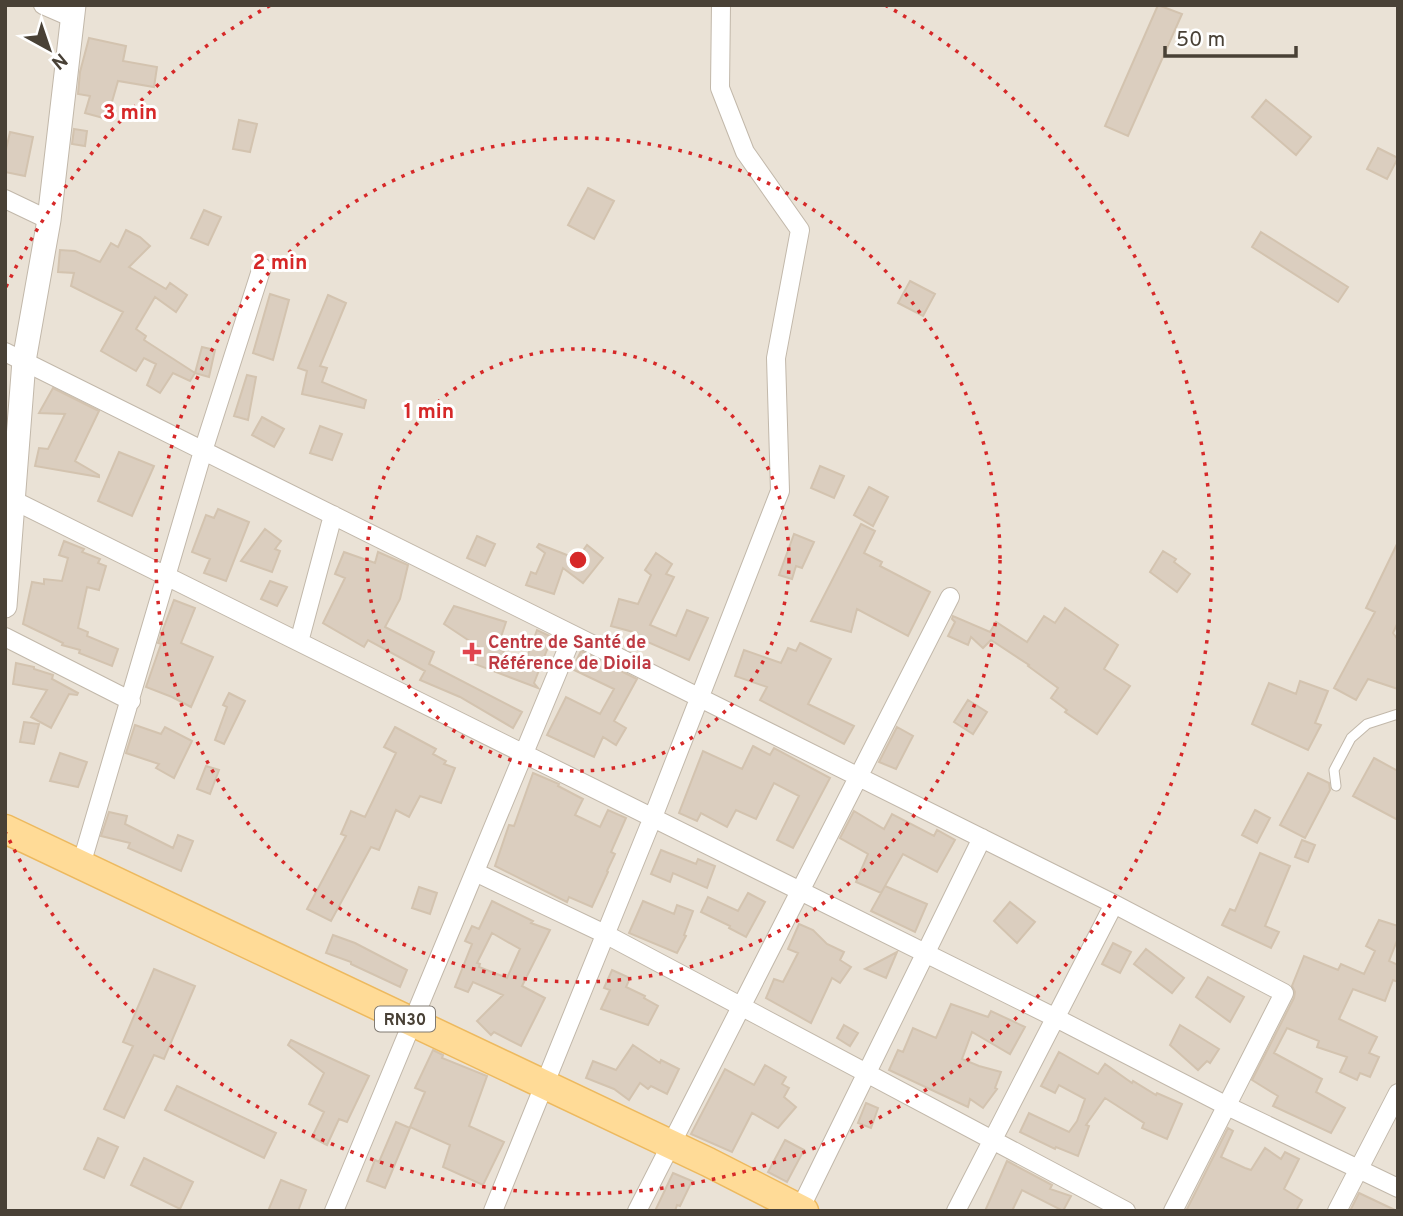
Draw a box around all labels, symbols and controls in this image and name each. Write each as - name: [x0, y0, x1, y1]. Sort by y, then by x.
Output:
- north arrow: [14, 14, 84, 84]
- scale bar: [1165, 14, 1296, 58]
- text: 50 m: [1176, 27, 1225, 54]
- text: N: [46, 47, 72, 74]
- text: 3 min: [103, 100, 157, 127]
- text: 2 min: [253, 250, 307, 277]
- text: 1 min: [404, 399, 454, 426]
- centre of rings: [566, 548, 590, 572]
- place label: Centre de Santé de Référence de Dioila: [488, 632, 652, 676]
- marker: Centre de Santé de Référence de Dioila: [462, 642, 482, 662]
- road number: RN30: [375, 1007, 435, 1032]

